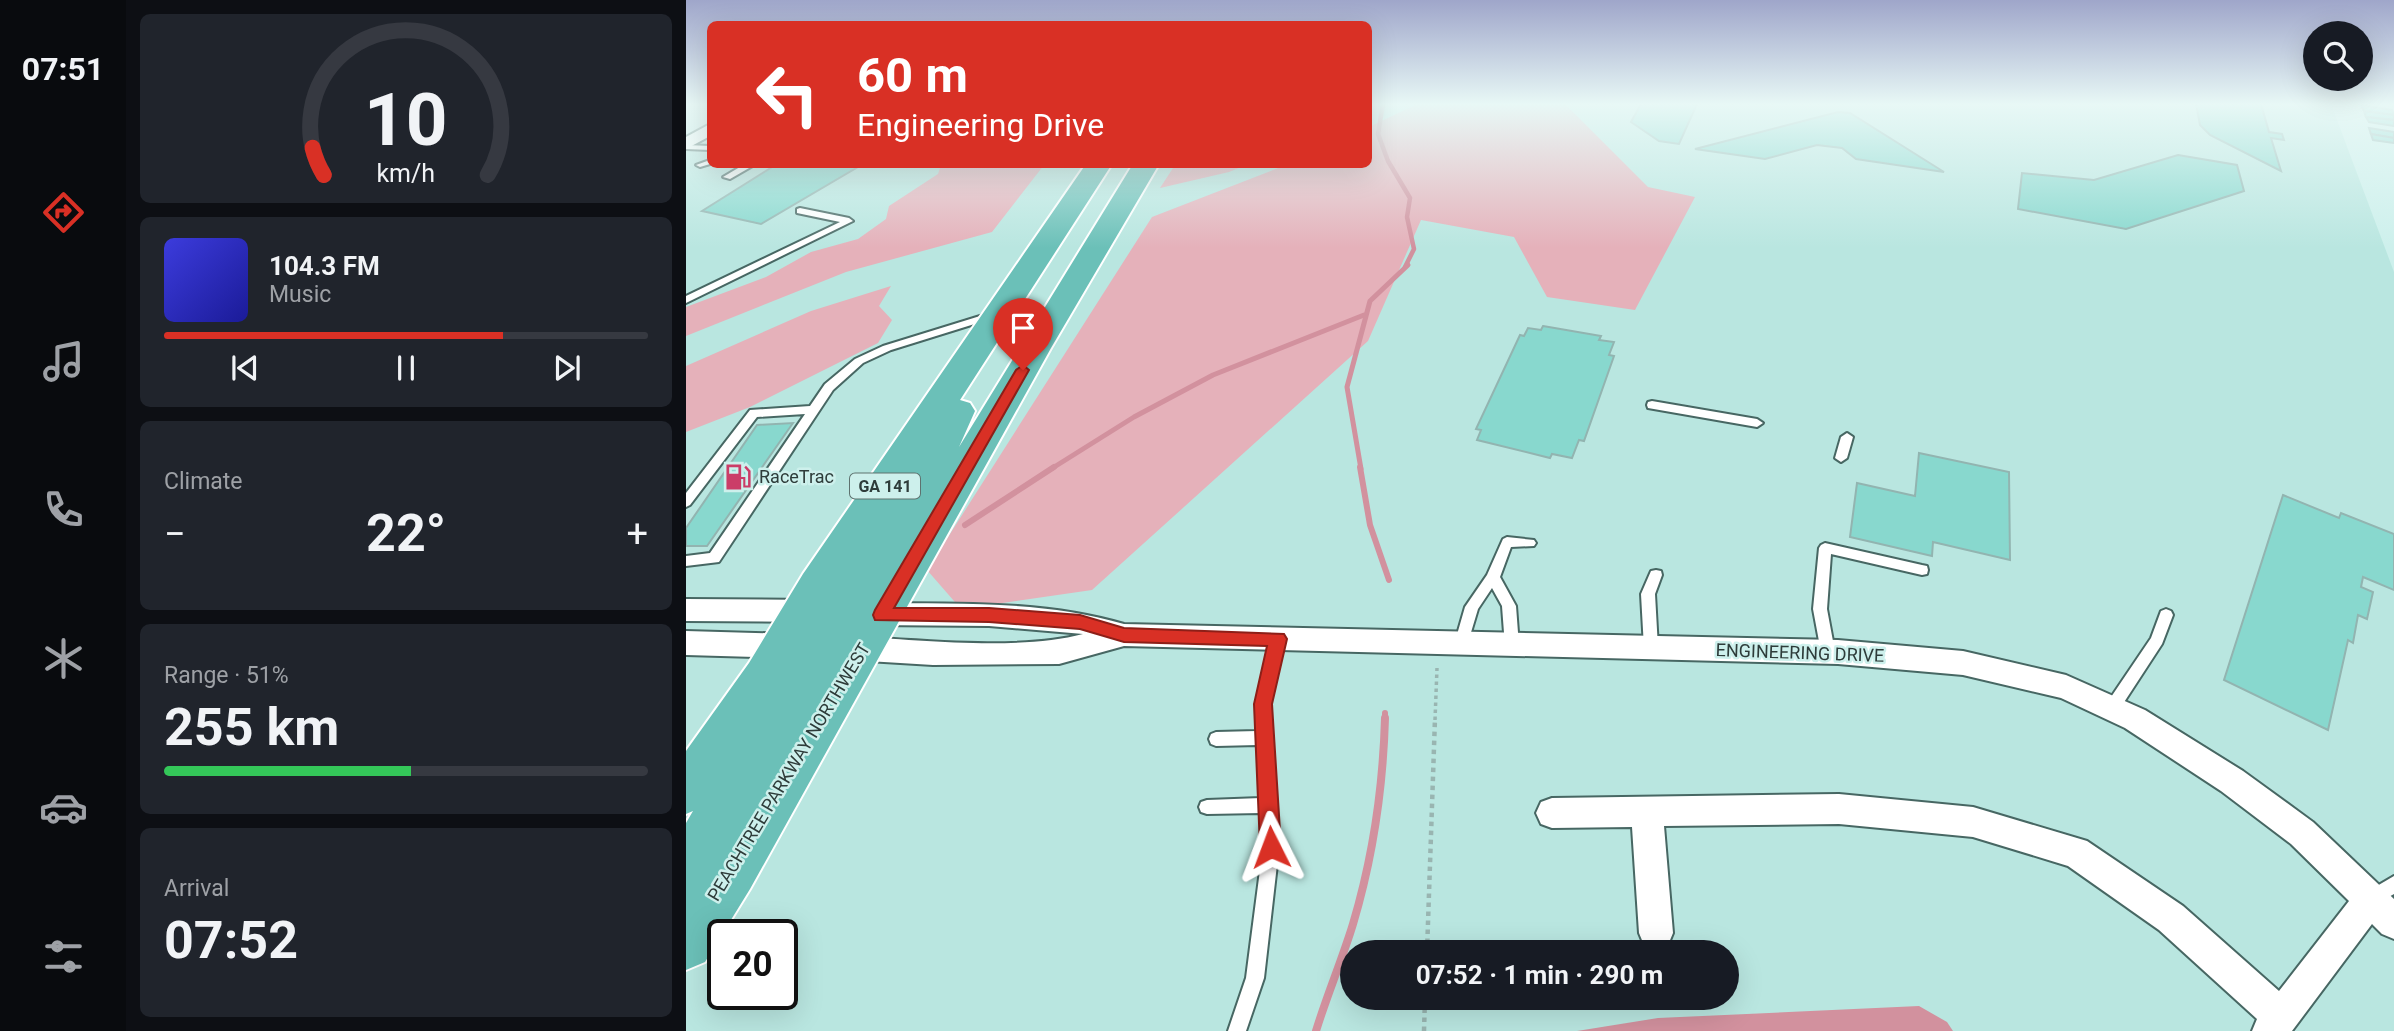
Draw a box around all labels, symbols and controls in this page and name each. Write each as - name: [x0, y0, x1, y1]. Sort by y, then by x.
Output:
- map controls: [2303, 21, 2373, 91]
- button: search: [2303, 21, 2373, 91]
- text: 60 m: [857, 47, 968, 104]
- icon: left: [742, 49, 833, 140]
- text: 07:51: [22, 50, 104, 88]
- text: 10: [364, 77, 448, 163]
- text: Engineering Drive: [857, 106, 1104, 144]
- text: km/h: [377, 159, 435, 188]
- icon: directions: [39, 188, 88, 237]
- text: 104.3 FM: [269, 251, 380, 281]
- text: Music: [269, 281, 331, 308]
- pin: [993, 298, 1053, 370]
- icon: arrive: [1004, 309, 1042, 347]
- icon: music: [39, 337, 88, 386]
- icon: previous: [226, 349, 264, 387]
- icon: pause: [387, 349, 425, 387]
- icon: next: [548, 349, 586, 387]
- fuel station icon: RaceTrac: [723, 462, 753, 492]
- place label: RaceTrac: [759, 466, 834, 487]
- text: Climate: [164, 468, 243, 495]
- road number: GA 141: [850, 474, 920, 499]
- icon: phone: [39, 485, 88, 534]
- text: 22°: [366, 503, 446, 564]
- text: −: [164, 512, 186, 556]
- text: +: [626, 512, 648, 556]
- icon: climate: [39, 634, 88, 683]
- street label: PEACHTREE PARKWAY NORTHWEST: [703, 639, 874, 905]
- street label: ENGINEERING DRIVE: [1715, 639, 1885, 666]
- text: Range · 51%: [164, 662, 289, 689]
- text: 255 km: [164, 697, 339, 758]
- icon: car: [39, 783, 88, 832]
- position arrow: [1234, 810, 1308, 884]
- text: Arrival: [164, 875, 229, 902]
- text: 07:52: [164, 910, 298, 971]
- speed limit sign: 20: [707, 919, 798, 1010]
- icon: filters: [39, 932, 88, 981]
- text: 07:52 · 1 min · 290 m: [1416, 960, 1663, 990]

